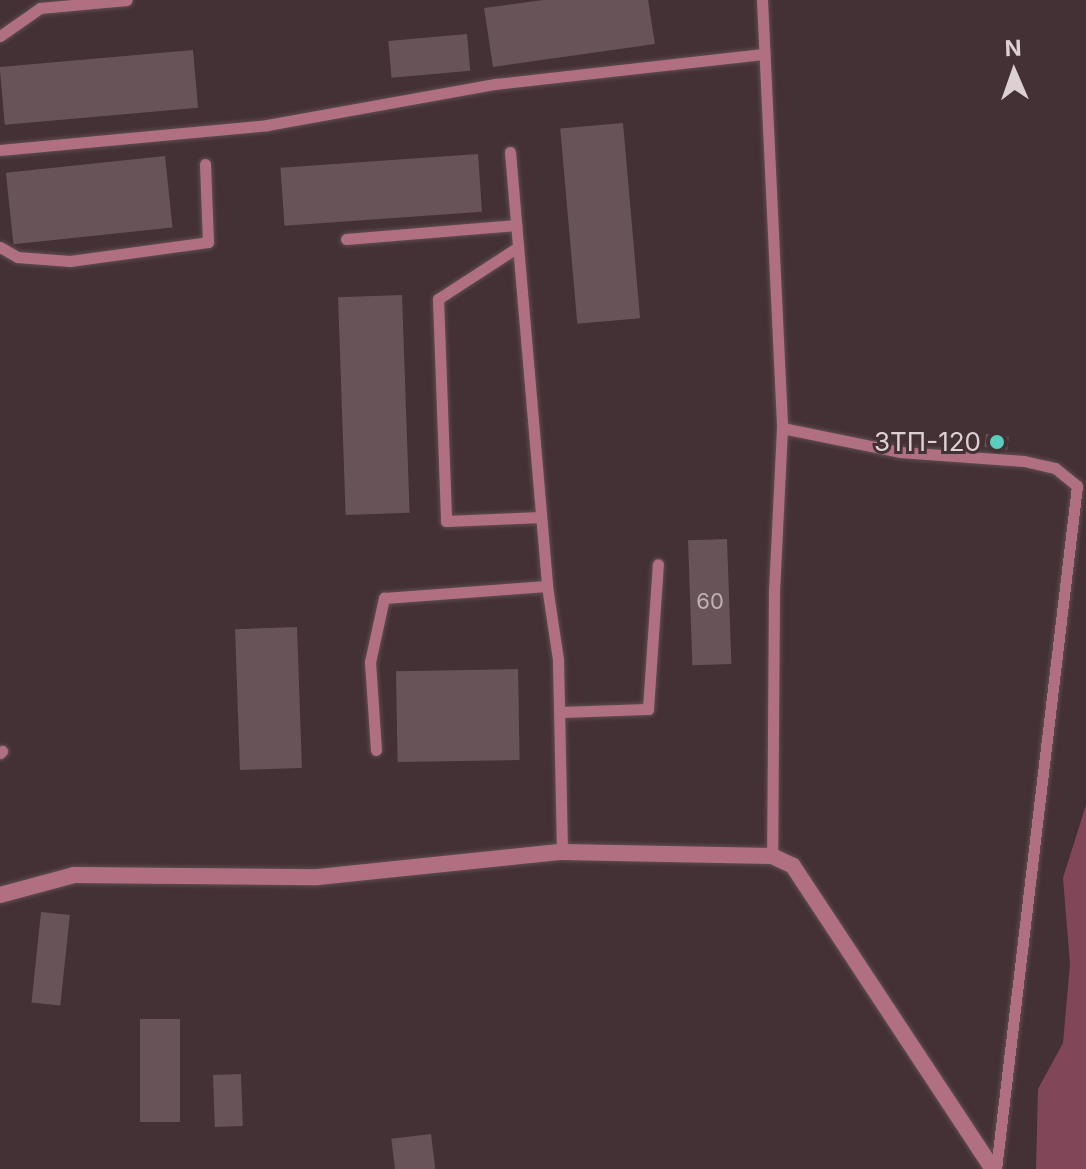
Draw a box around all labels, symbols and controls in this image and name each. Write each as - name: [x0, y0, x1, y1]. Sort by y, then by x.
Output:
- north arrow: [974, 32, 1054, 112]
- text: N: [1004, 35, 1022, 61]
- place label: ЗТП-120: [874, 426, 981, 458]
- marker: ЗТП-120: [988, 433, 1006, 451]
- house number: 60: [696, 589, 724, 615]

